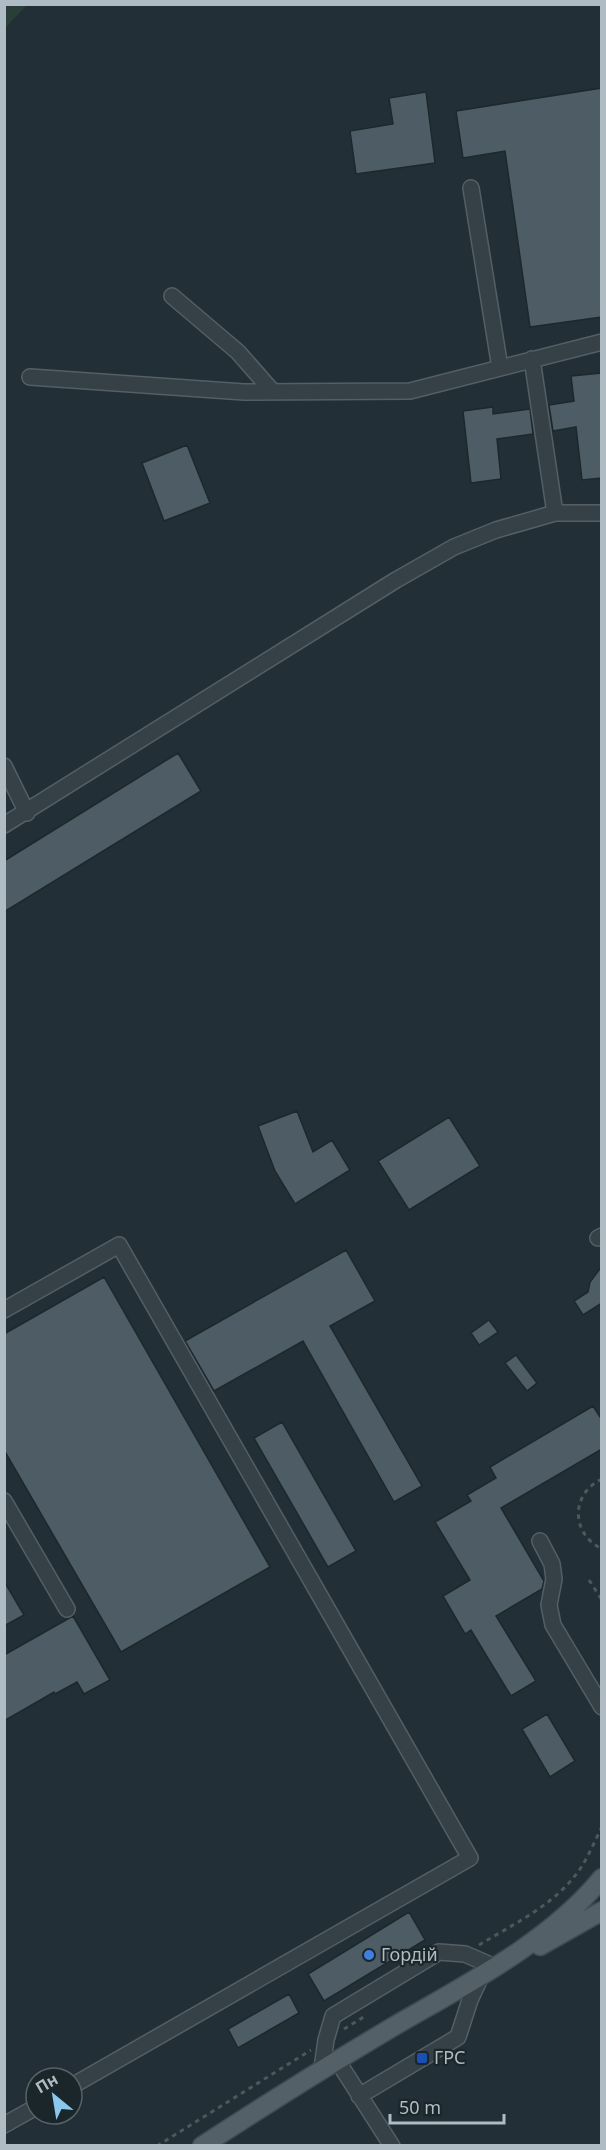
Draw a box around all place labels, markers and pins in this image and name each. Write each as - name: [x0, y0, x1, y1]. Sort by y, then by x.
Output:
- place label: Гордій: [381, 1942, 438, 1966]
- marker: Гордій: [362, 1948, 376, 1962]
- place label: ГРС: [434, 2045, 466, 2069]
- marker: ГРС: [415, 2051, 429, 2065]

